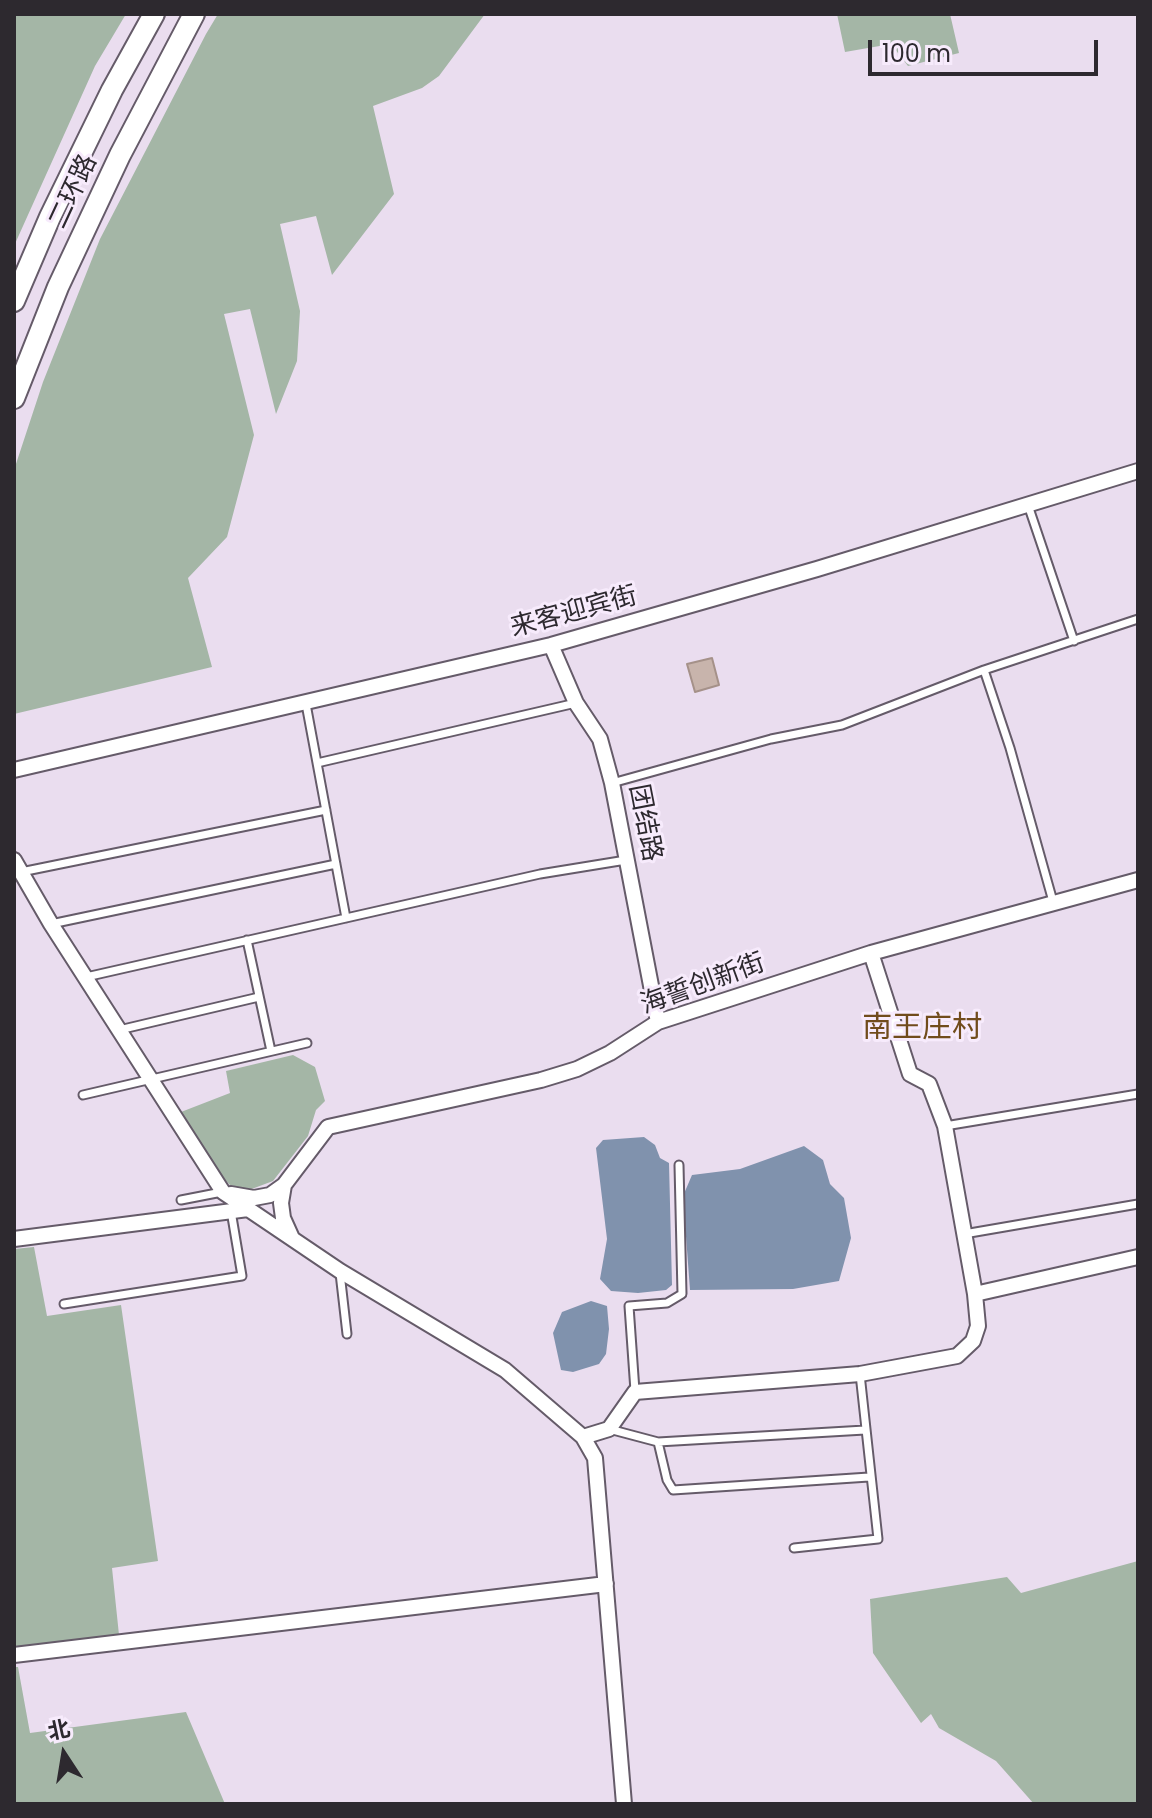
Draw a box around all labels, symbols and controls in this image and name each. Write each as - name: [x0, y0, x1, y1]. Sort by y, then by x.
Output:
- scale bar: [872, 24, 1102, 74]
- text: 100 m: [882, 37, 951, 70]
- street label: 二环路: [43, 150, 105, 234]
- street label: 来客迎宾街: [507, 581, 641, 645]
- street label: 团结路: [621, 782, 667, 864]
- street label: 海誓创新街: [637, 948, 769, 1022]
- district label: 南王庄村: [862, 1011, 982, 1047]
- text: 北: [45, 1713, 73, 1747]
- north arrow: [24, 1714, 104, 1794]

